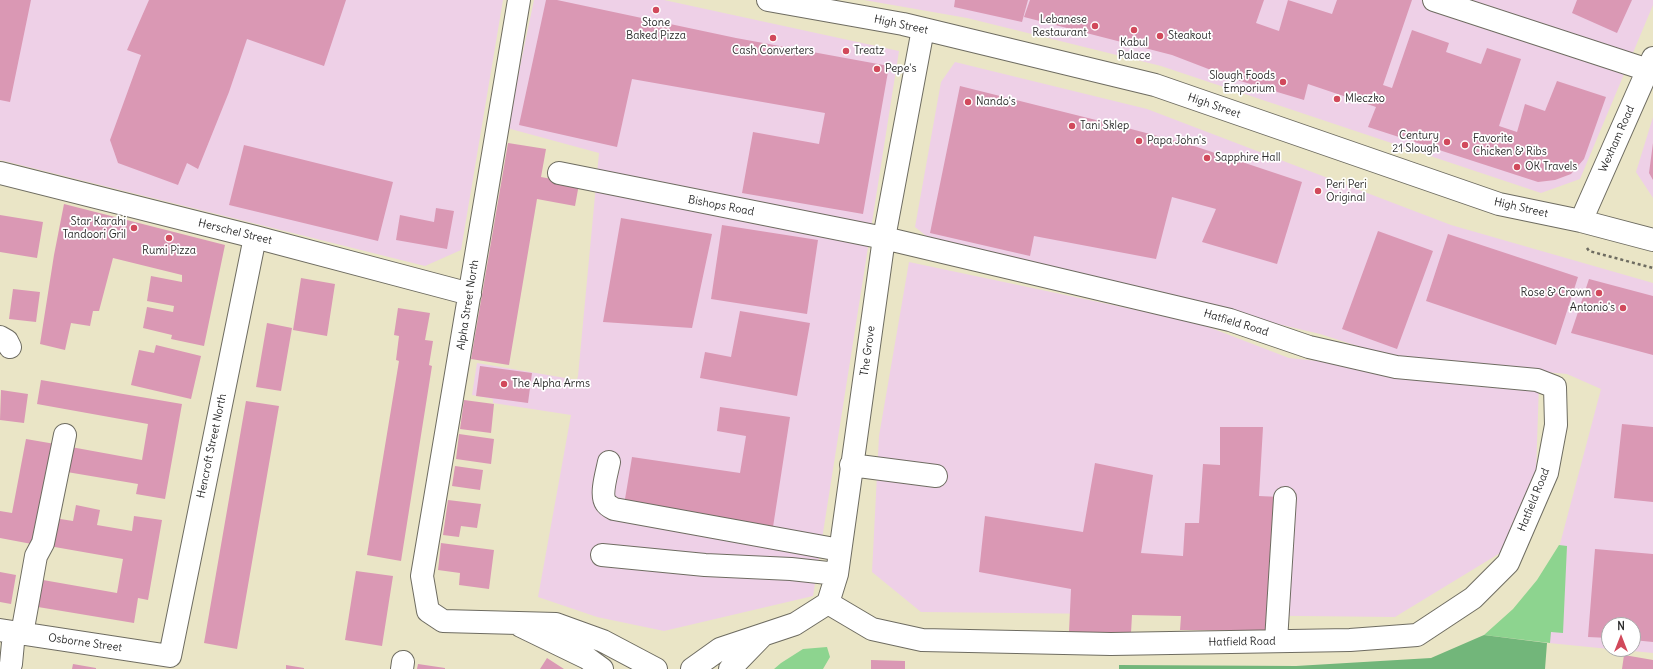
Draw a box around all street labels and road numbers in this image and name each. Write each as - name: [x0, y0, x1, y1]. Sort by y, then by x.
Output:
- street label: High Street: [873, 13, 929, 37]
- street label: High Street: [1186, 91, 1242, 121]
- street label: Wexham Road: [1596, 104, 1638, 174]
- street label: Bishops Road: [687, 193, 755, 219]
- street label: High Street: [1493, 195, 1549, 221]
- street label: Herschel Street: [197, 216, 273, 248]
- street label: Alpha Street North: [454, 259, 482, 351]
- street label: Hatfield Road: [1202, 307, 1270, 339]
- street label: The Grove: [858, 325, 878, 377]
- street label: Hencroft Street North: [194, 393, 230, 499]
- street label: Hatfield Road: [1515, 466, 1553, 534]
- street label: Osborne Street: [47, 631, 123, 655]
- street label: Hatfield Road: [1208, 635, 1276, 649]

